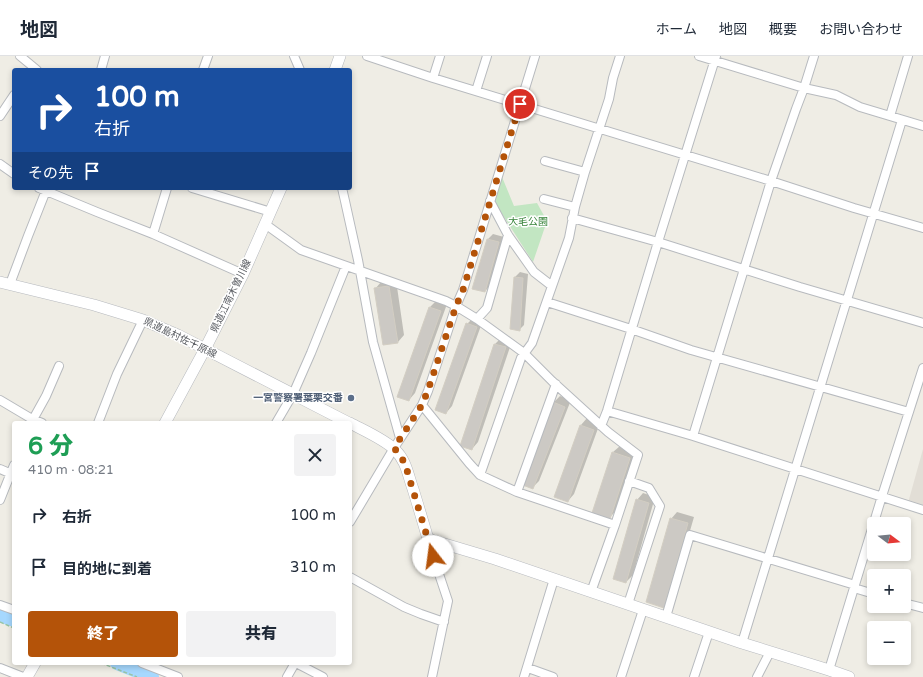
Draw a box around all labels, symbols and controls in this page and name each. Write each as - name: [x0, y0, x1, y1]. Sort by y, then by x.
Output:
- text: 地図: [20, 19, 58, 41]
- text: ホーム: [655, 21, 697, 38]
- text: 地図: [719, 21, 747, 38]
- text: 概要: [769, 21, 797, 38]
- text: お問い合わせ: [819, 21, 903, 38]
- text: 100 m: [94, 80, 180, 114]
- icon: right: [28, 84, 80, 136]
- pin: [503, 87, 537, 121]
- icon: arrive: [509, 93, 531, 115]
- text: 右折: [94, 118, 130, 140]
- icon: arrive: [81, 160, 103, 182]
- text: その先: [28, 164, 73, 182]
- park label: 大毛公園: [508, 216, 548, 228]
- street label: 県道江南木曽川線: [208, 257, 254, 335]
- street label: 県道島村佐千原線: [141, 315, 219, 361]
- place label: 一宮警察署葉栗交番: [253, 392, 343, 404]
- marker: 一宮警察署葉栗交番: [346, 393, 356, 403]
- text: 6 分: [28, 432, 73, 461]
- button: close: [294, 434, 336, 476]
- text: 410 m · 08:21: [28, 462, 114, 478]
- icon: right: [28, 504, 50, 526]
- text: 100 m: [290, 506, 336, 524]
- text: 右折: [62, 508, 92, 526]
- north arrow: [867, 517, 911, 561]
- map controls: [867, 517, 911, 665]
- position arrow: [412, 535, 454, 577]
- icon: arrive: [28, 556, 50, 578]
- text: 310 m: [290, 558, 336, 576]
- text: 目的地に到着: [62, 560, 152, 578]
- button: +: [867, 569, 911, 613]
- button: 終了: [28, 611, 178, 657]
- button: 共有: [186, 611, 336, 657]
- button: −: [867, 621, 911, 665]

